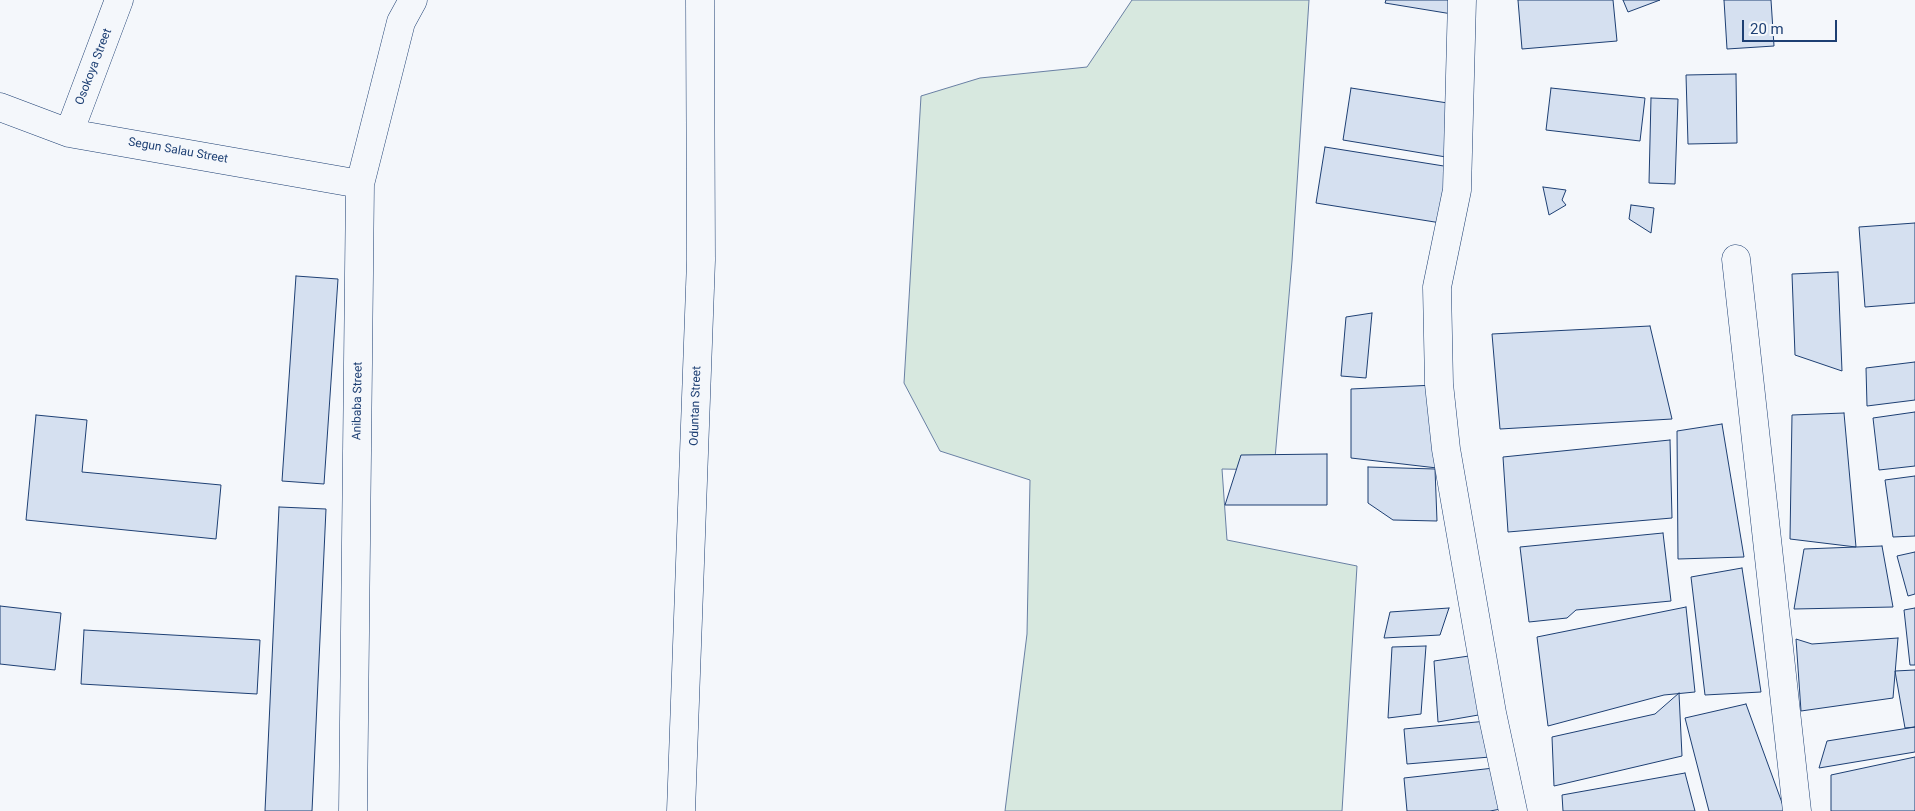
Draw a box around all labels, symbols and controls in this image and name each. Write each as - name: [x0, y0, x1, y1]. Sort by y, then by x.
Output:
- scale bar: [1745, 10, 1840, 42]
- text: 20 m: [1750, 20, 1784, 38]
- street label: Osokoya Street: [73, 27, 115, 107]
- street label: Segun Salau Street: [127, 135, 229, 167]
- street label: Anibaba Street: [350, 362, 366, 440]
- street label: Oduntan Street: [687, 366, 705, 446]

